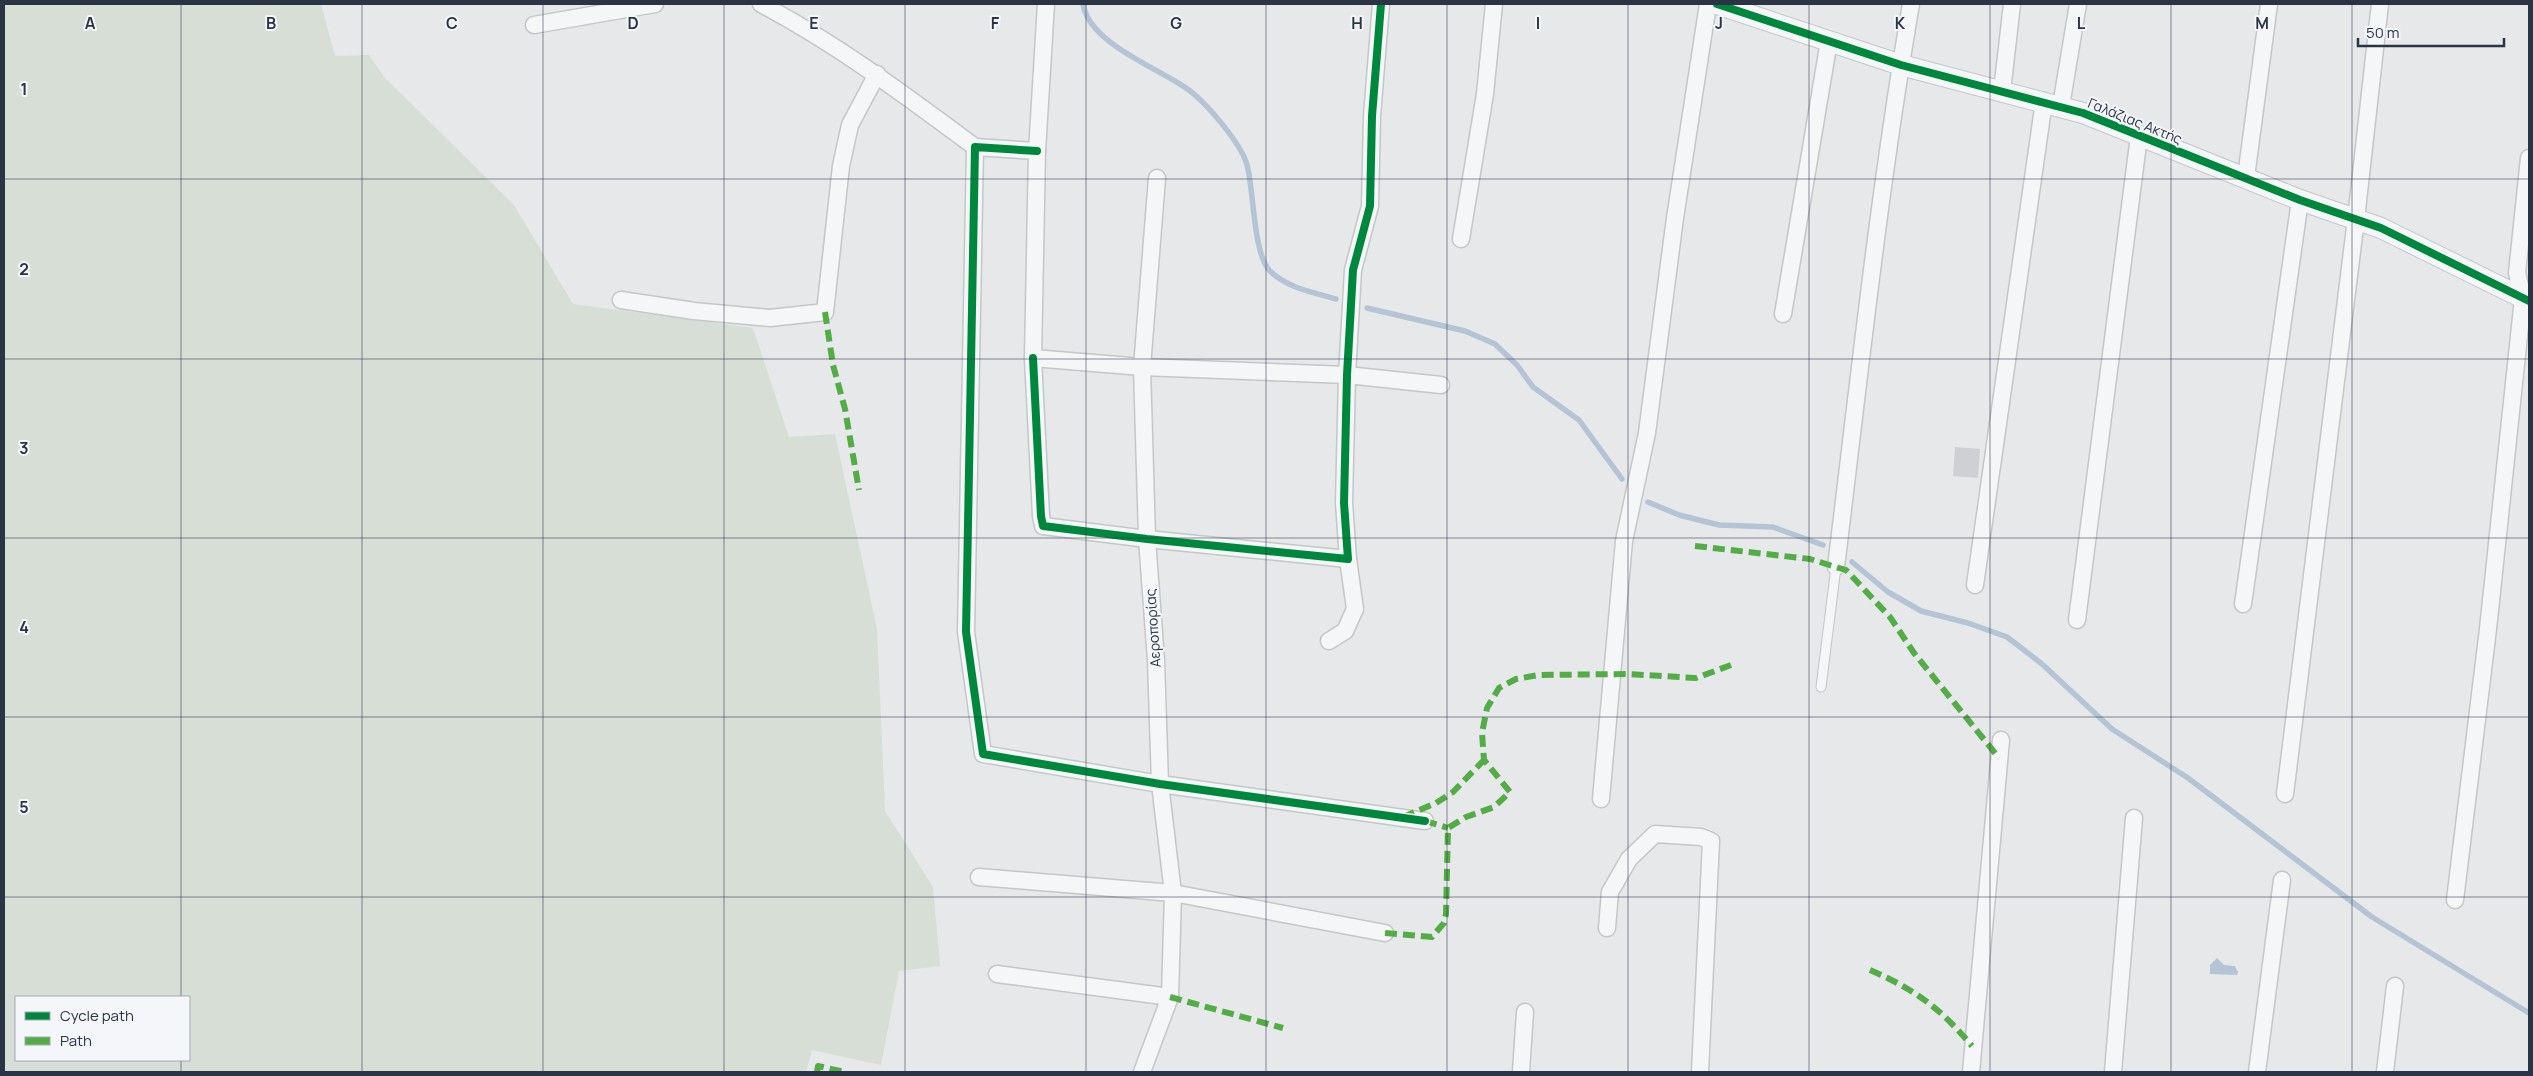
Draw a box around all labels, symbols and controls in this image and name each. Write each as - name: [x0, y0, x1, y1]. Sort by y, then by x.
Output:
- text: A: [85, 12, 96, 34]
- text: B: [266, 12, 276, 34]
- text: C: [446, 12, 458, 34]
- text: D: [627, 12, 639, 34]
- text: E: [809, 12, 819, 34]
- text: F: [991, 12, 1000, 34]
- text: G: [1170, 12, 1182, 34]
- text: H: [1351, 12, 1363, 34]
- text: I: [1536, 12, 1540, 34]
- text: J: [1715, 12, 1723, 34]
- text: K: [1895, 12, 1906, 34]
- text: L: [2077, 12, 2086, 34]
- text: M: [2255, 12, 2269, 34]
- scale bar: [2358, 15, 2504, 47]
- text: 50 m: [2366, 22, 2400, 43]
- text: 1: [20, 78, 28, 100]
- street label: Γαλάζιας Ακτής: [2085, 93, 2185, 148]
- text: 2: [19, 258, 29, 280]
- text: 3: [19, 437, 29, 459]
- street label: Αεροπορίας: [1140, 588, 1165, 668]
- text: 4: [19, 616, 29, 638]
- text: 5: [19, 796, 29, 818]
- legend: [15, 996, 190, 1061]
- text: Cycle path: [60, 1005, 134, 1026]
- text: Path: [60, 1030, 92, 1051]

